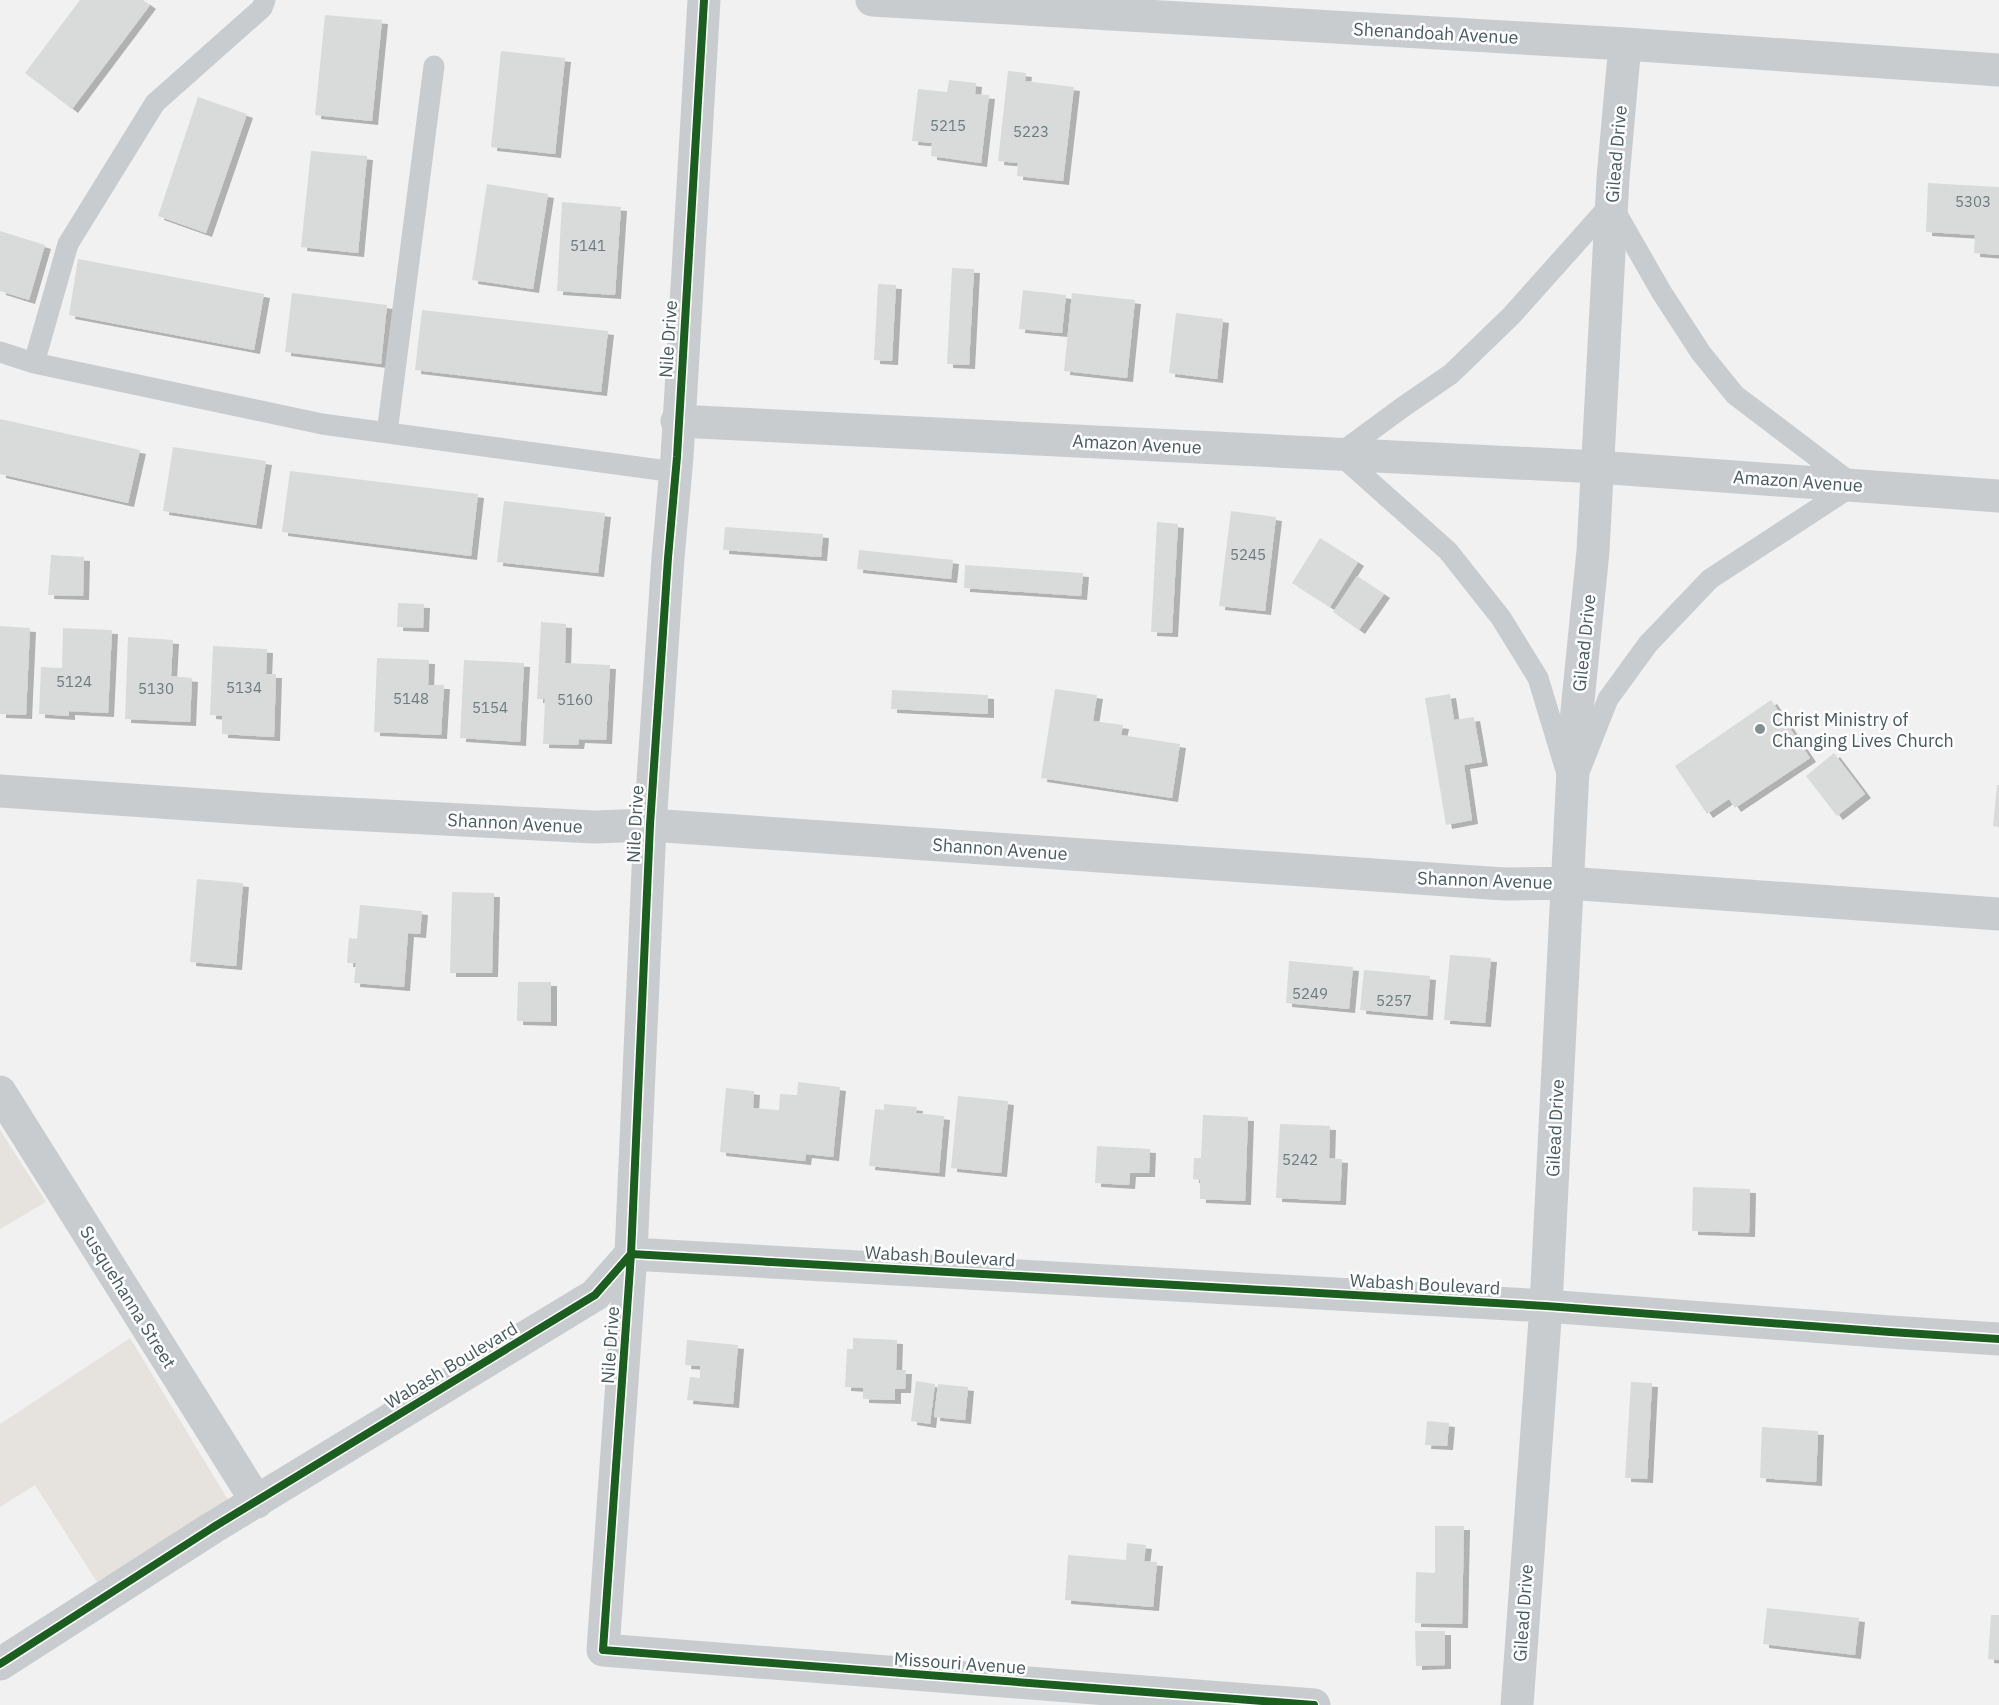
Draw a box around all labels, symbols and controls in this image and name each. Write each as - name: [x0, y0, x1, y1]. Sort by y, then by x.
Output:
- street label: Shenandoah Avenue: [1353, 17, 1519, 49]
- street label: Gilead Drive: [1600, 104, 1632, 204]
- house number: 5215: [930, 116, 966, 135]
- house number: 5223: [1013, 122, 1049, 141]
- house number: 5303: [1955, 192, 1991, 211]
- house number: 5141: [570, 236, 606, 255]
- street label: Nile Drive: [654, 299, 682, 379]
- street label: Amazon Avenue: [1072, 429, 1202, 459]
- street label: Amazon Avenue: [1733, 465, 1864, 497]
- house number: 5245: [1230, 545, 1266, 564]
- street label: Gilead Drive: [1567, 593, 1601, 693]
- house number: 5124: [56, 672, 92, 691]
- house number: 5134: [226, 678, 262, 697]
- house number: 5130: [138, 679, 174, 698]
- house number: 5148: [393, 689, 429, 708]
- house number: 5160: [557, 690, 593, 709]
- house number: 5154: [472, 698, 508, 717]
- place label: Christ Ministry of Changing Lives Church: [1772, 708, 1954, 752]
- marker: Christ Ministry of Changing Lives Church: [1753, 722, 1767, 736]
- street label: Nile Drive: [621, 784, 649, 864]
- street label: Shannon Avenue: [447, 808, 583, 838]
- street label: Shannon Avenue: [932, 833, 1068, 865]
- street label: Shannon Avenue: [1417, 866, 1553, 894]
- house number: 5249: [1292, 984, 1328, 1003]
- house number: 5257: [1376, 991, 1412, 1010]
- street label: Gilead Drive: [1541, 1078, 1569, 1177]
- house number: 5242: [1282, 1150, 1318, 1169]
- street label: Susquehanna Street: [75, 1222, 181, 1372]
- street label: Wabash Boulevard: [864, 1241, 1016, 1271]
- street label: Wabash Boulevard: [1349, 1269, 1501, 1299]
- street label: Nile Drive: [596, 1305, 624, 1385]
- street label: Wabash Boulevard: [380, 1316, 522, 1414]
- street label: Gilead Drive: [1508, 1563, 1538, 1663]
- street label: Missouri Avenue: [893, 1647, 1027, 1679]

